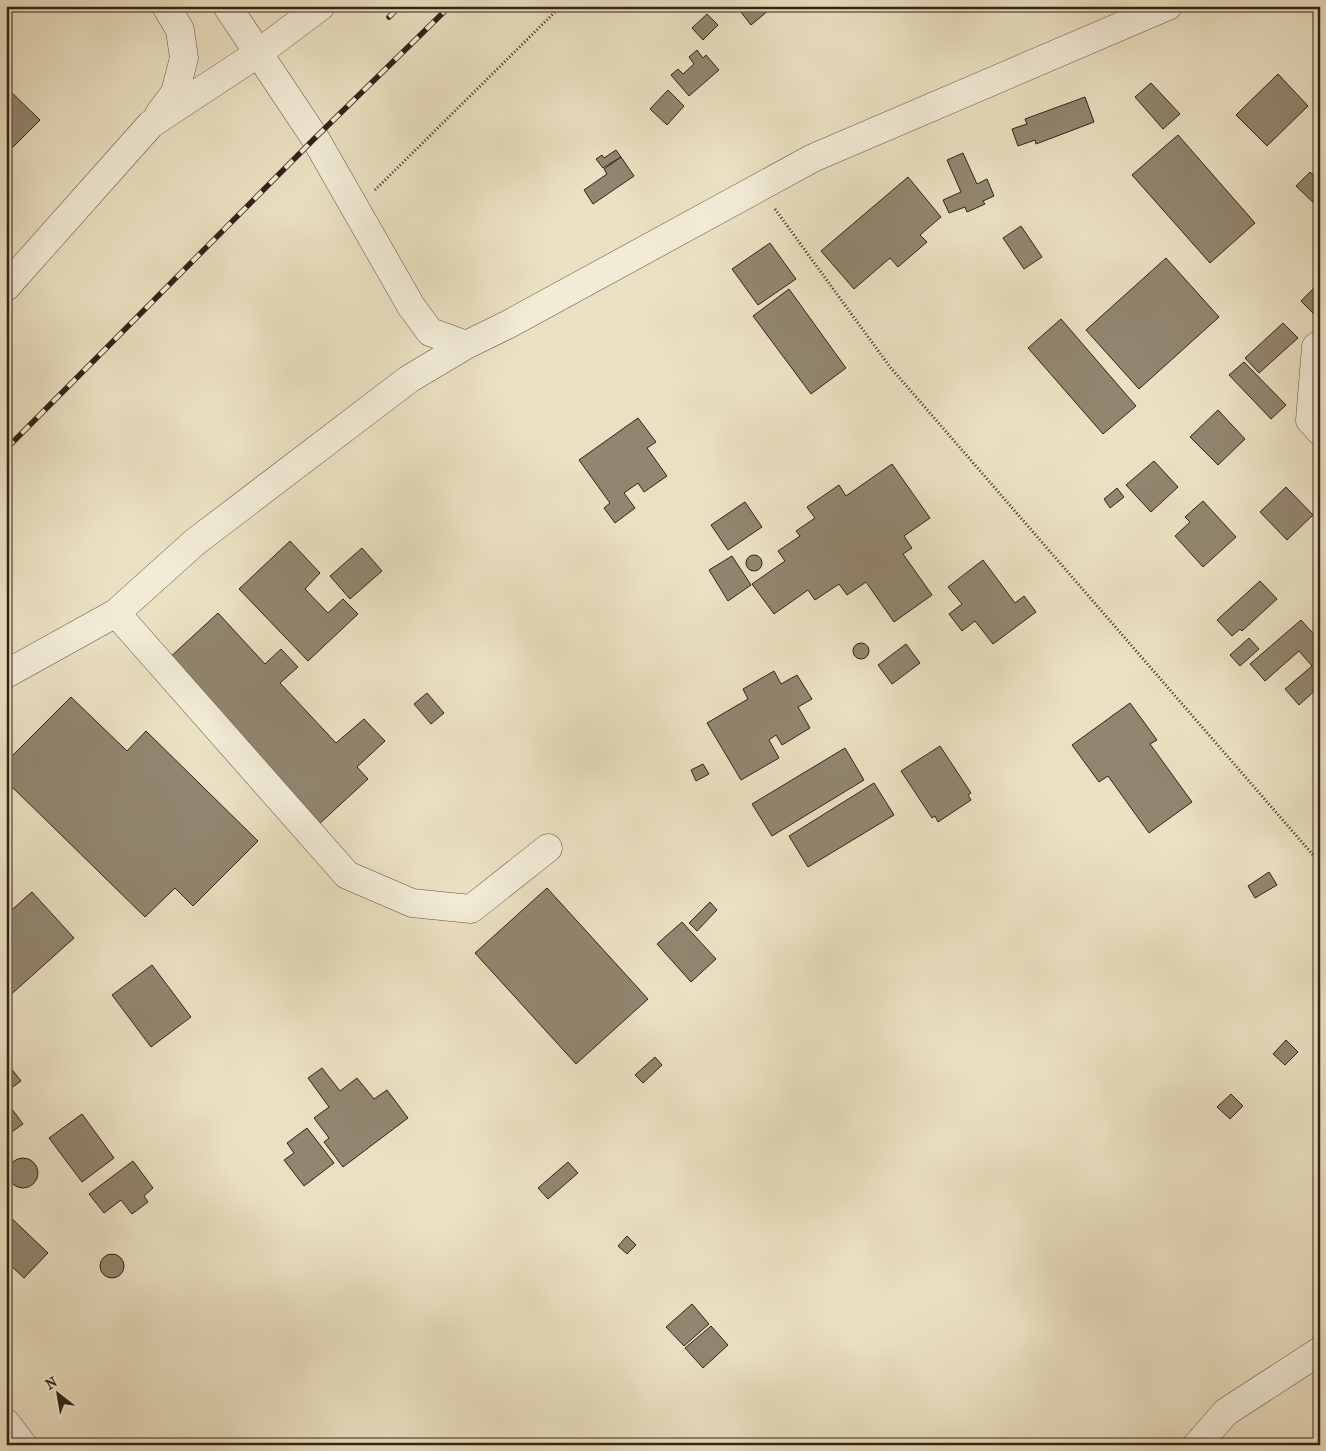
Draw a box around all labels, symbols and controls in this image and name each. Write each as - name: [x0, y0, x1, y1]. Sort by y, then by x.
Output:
- north arrow: [32, 1368, 82, 1418]
- text: N: [43, 1373, 61, 1393]

